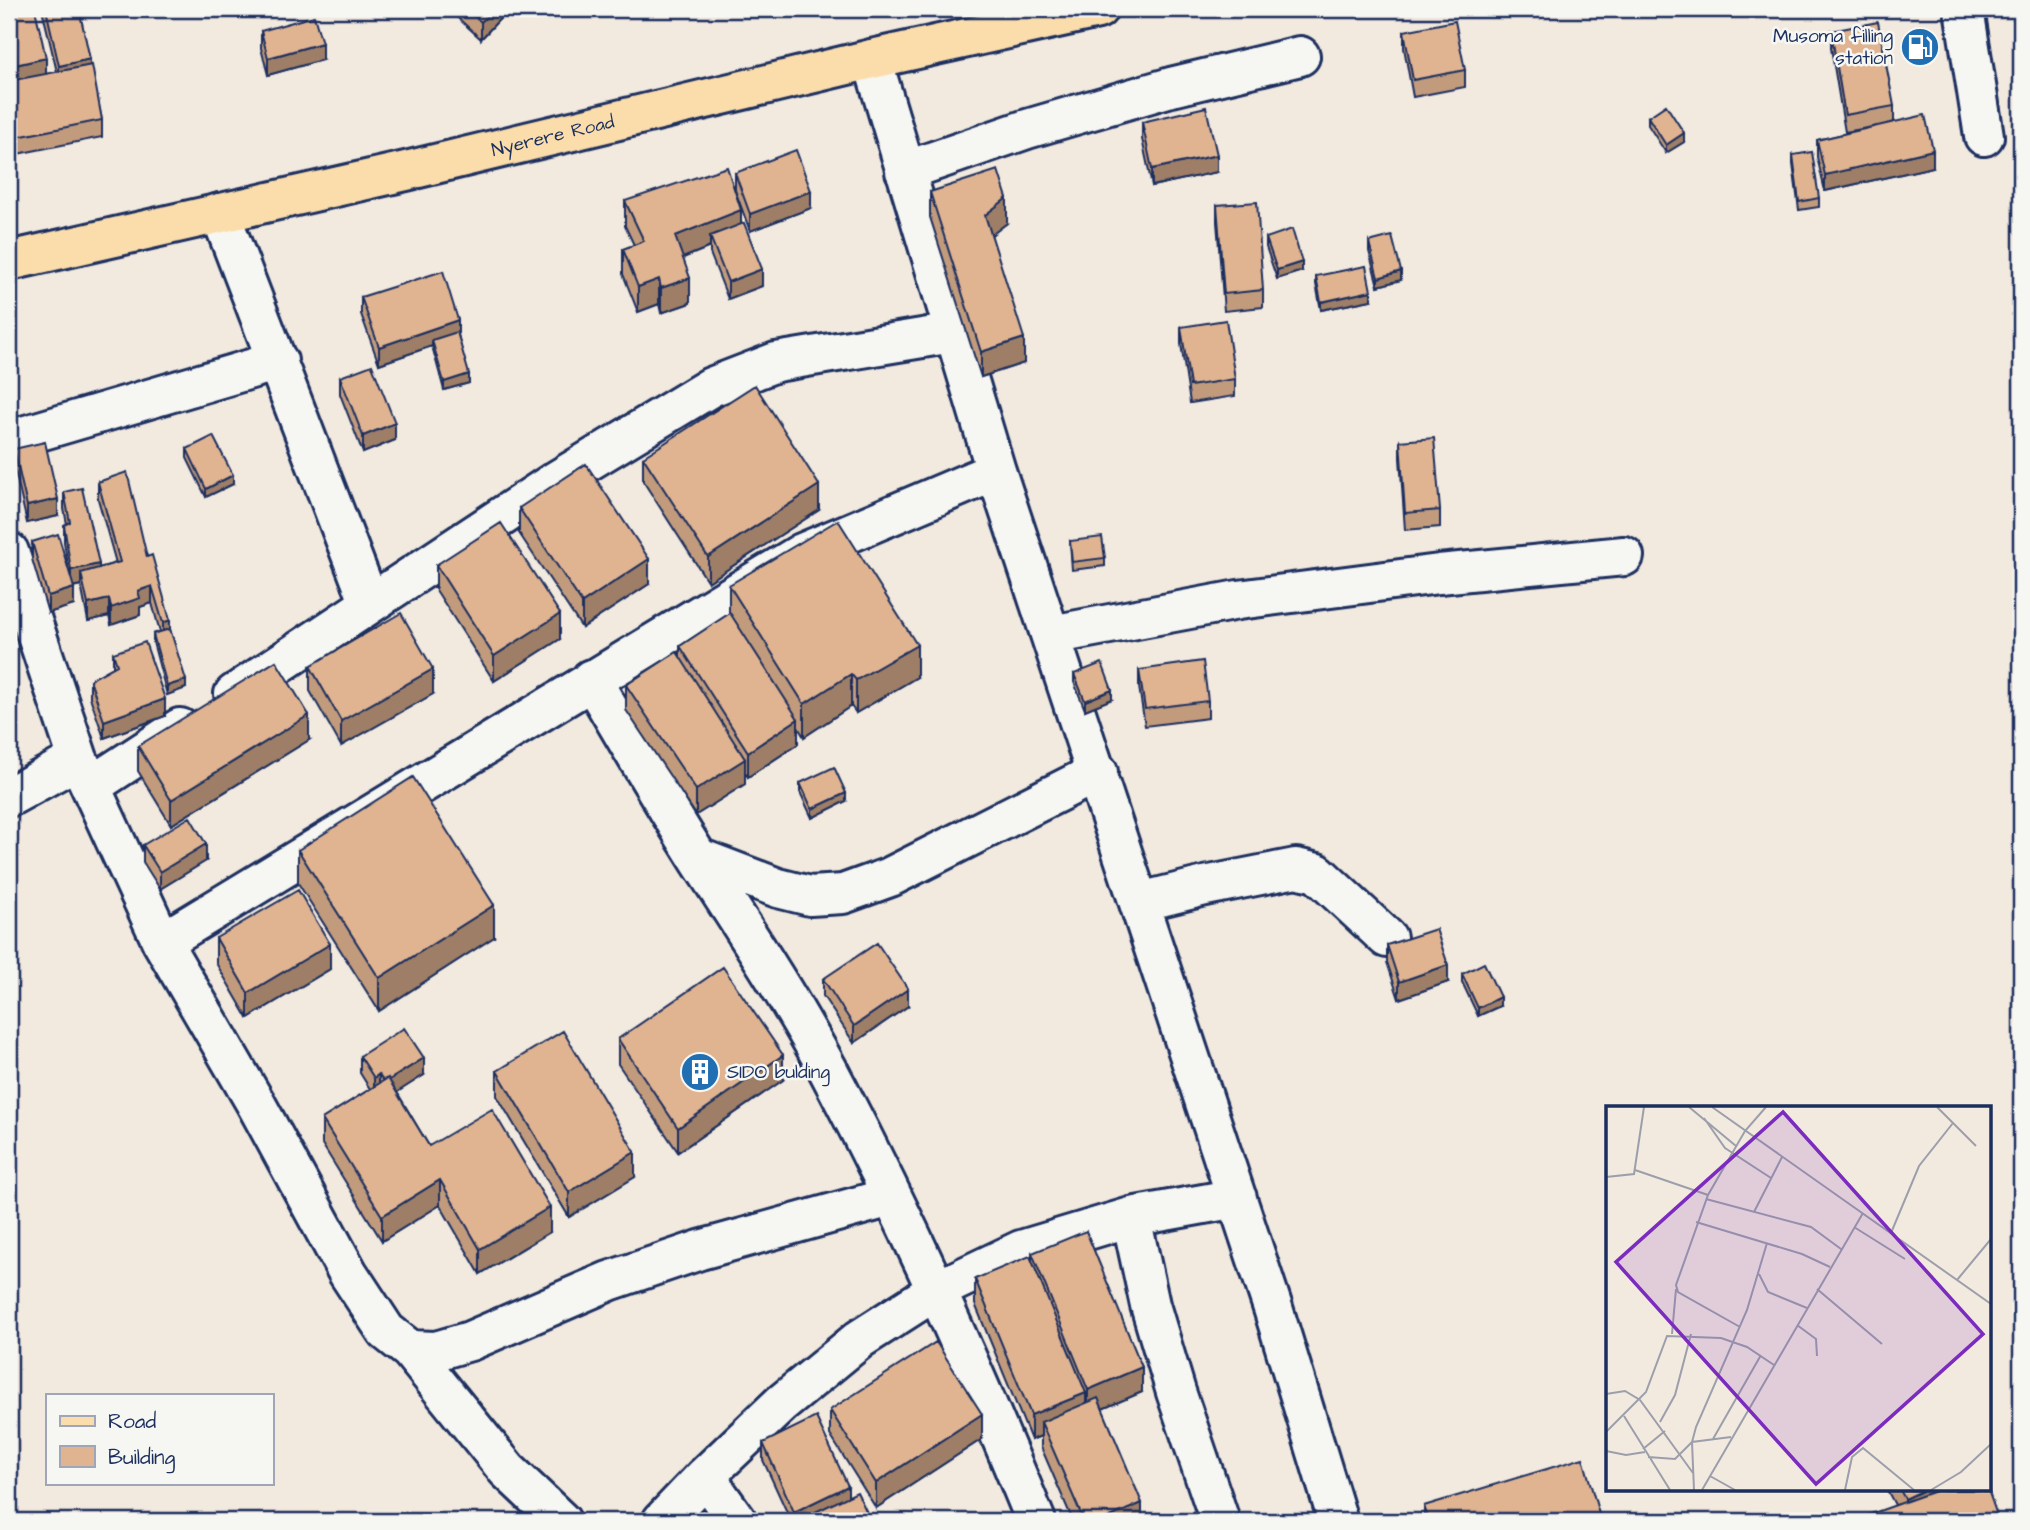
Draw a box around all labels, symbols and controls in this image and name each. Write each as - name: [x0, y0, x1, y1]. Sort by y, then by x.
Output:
- place label: Musoma filling station: [1773, 23, 1893, 72]
- fuel station icon: Musoma filling station: [1899, 26, 1941, 68]
- street label: Nyerere Road: [489, 108, 617, 164]
- building icon: SIDO bulding: [679, 1051, 721, 1093]
- place label: SIDO bulding: [727, 1059, 830, 1087]
- inset map: [1606, 1106, 1992, 1492]
- legend: [46, 1394, 273, 1484]
- text: Road: [108, 1407, 156, 1436]
- text: Building: [108, 1443, 176, 1474]

